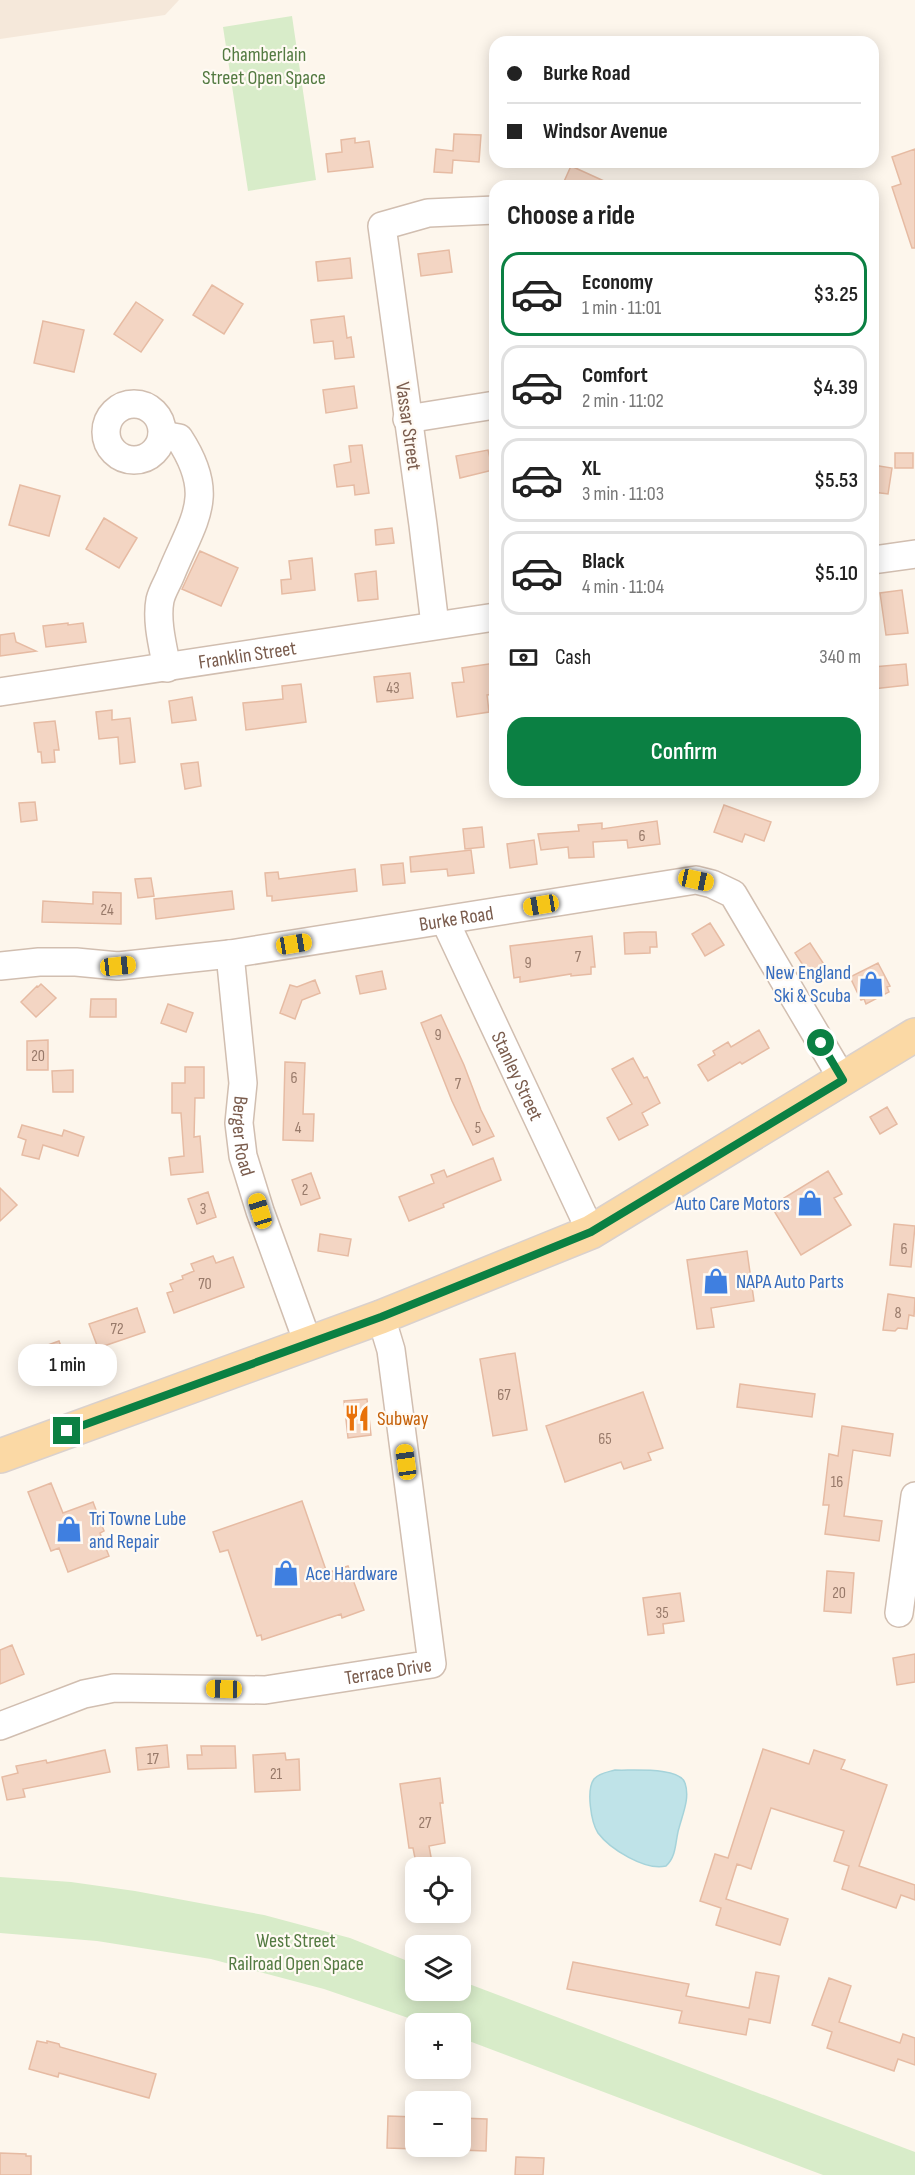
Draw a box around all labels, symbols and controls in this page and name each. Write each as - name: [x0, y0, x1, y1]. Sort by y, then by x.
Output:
- park label: Chamberlain Street Open Space: [202, 43, 326, 90]
- text: Burke Road: [543, 60, 630, 87]
- text: Windsor Avenue: [543, 118, 668, 145]
- text: Choose a ride: [507, 200, 635, 232]
- icon: car: [510, 267, 564, 321]
- text: Economy: [582, 269, 653, 296]
- text: $3.25: [813, 281, 858, 308]
- text: 1 min · 11:01: [582, 296, 661, 320]
- icon: car: [510, 360, 564, 414]
- text: Comfort: [582, 362, 648, 389]
- text: $4.39: [813, 374, 858, 401]
- street label: Vassar Street: [390, 380, 426, 472]
- text: 2 min · 11:02: [582, 389, 664, 413]
- icon: car: [510, 453, 564, 507]
- text: XL: [582, 455, 601, 482]
- text: $5.53: [814, 467, 858, 494]
- text: 3 min · 11:03: [582, 482, 664, 506]
- icon: car: [510, 546, 564, 600]
- text: Black: [582, 548, 624, 575]
- text: $5.10: [814, 560, 858, 587]
- text: 4 min · 11:04: [582, 575, 664, 599]
- street label: Franklin Street: [197, 636, 298, 675]
- icon: cash: [507, 641, 540, 674]
- text: Cash: [555, 644, 591, 671]
- text: 340 m: [819, 645, 861, 669]
- house number: 43: [386, 679, 400, 698]
- button: Confirm: [507, 717, 861, 786]
- house number: 6: [638, 827, 646, 846]
- car: [677, 867, 715, 893]
- car: [522, 893, 560, 917]
- house number: 24: [100, 901, 114, 920]
- street label: Burke Road: [417, 901, 495, 937]
- car: [275, 932, 313, 956]
- house number: 7: [575, 948, 582, 967]
- house number: 9: [524, 954, 532, 973]
- car: [99, 955, 137, 977]
- place label: New England Ski & Scuba: [765, 961, 851, 1008]
- shop icon: New England Ski & Scuba: [856, 969, 886, 999]
- house number: 9: [434, 1026, 442, 1045]
- street label: Stanley Street: [486, 1028, 548, 1125]
- route start: [807, 1029, 834, 1056]
- house number: 20: [31, 1047, 45, 1066]
- house number: 6: [290, 1069, 298, 1088]
- house number: 7: [455, 1075, 462, 1094]
- street label: Berger Road: [226, 1095, 259, 1179]
- house number: 4: [295, 1119, 302, 1138]
- house number: 5: [475, 1119, 481, 1138]
- house number: 2: [302, 1181, 308, 1200]
- shop icon: Auto Care Motors: [795, 1188, 825, 1218]
- car: [246, 1191, 274, 1231]
- place label: Auto Care Motors: [674, 1192, 790, 1216]
- house number: 3: [200, 1200, 206, 1219]
- house number: 6: [900, 1240, 908, 1259]
- shop icon: NAPA Auto Parts: [701, 1266, 731, 1296]
- place label: NAPA Auto Parts: [736, 1270, 844, 1294]
- house number: 70: [198, 1275, 212, 1294]
- house number: 8: [894, 1304, 902, 1323]
- house number: 72: [111, 1320, 123, 1339]
- callout: 1 min: [17, 1344, 116, 1386]
- text: 1 min: [49, 1353, 86, 1377]
- house number: 67: [497, 1386, 511, 1405]
- restaurant icon: Subway: [342, 1403, 372, 1433]
- place label: Subway: [377, 1407, 429, 1431]
- route end: [53, 1417, 80, 1444]
- house number: 65: [598, 1430, 612, 1449]
- car: [395, 1443, 417, 1481]
- house number: 16: [831, 1473, 843, 1492]
- place label: Tri Towne Lube and Repair: [89, 1507, 186, 1554]
- shop icon: Tri Towne Lube and Repair: [54, 1514, 84, 1544]
- shop icon: Ace Hardware: [271, 1558, 301, 1588]
- place label: Ace Hardware: [305, 1562, 398, 1586]
- house number: 20: [832, 1584, 846, 1603]
- house number: 35: [655, 1604, 669, 1623]
- street label: Terrace Drive: [343, 1653, 433, 1690]
- car: [206, 1680, 242, 1698]
- house number: 17: [147, 1750, 160, 1769]
- house number: 21: [270, 1765, 283, 1784]
- house number: 27: [418, 1814, 432, 1833]
- map controls: [405, 1857, 471, 2157]
- button: locate: [405, 1857, 471, 1923]
- park label: West Street Railroad Open Space: [228, 1929, 364, 1976]
- button: layers: [405, 1935, 471, 2001]
- button: +: [405, 2013, 471, 2079]
- button: −: [405, 2091, 471, 2157]

